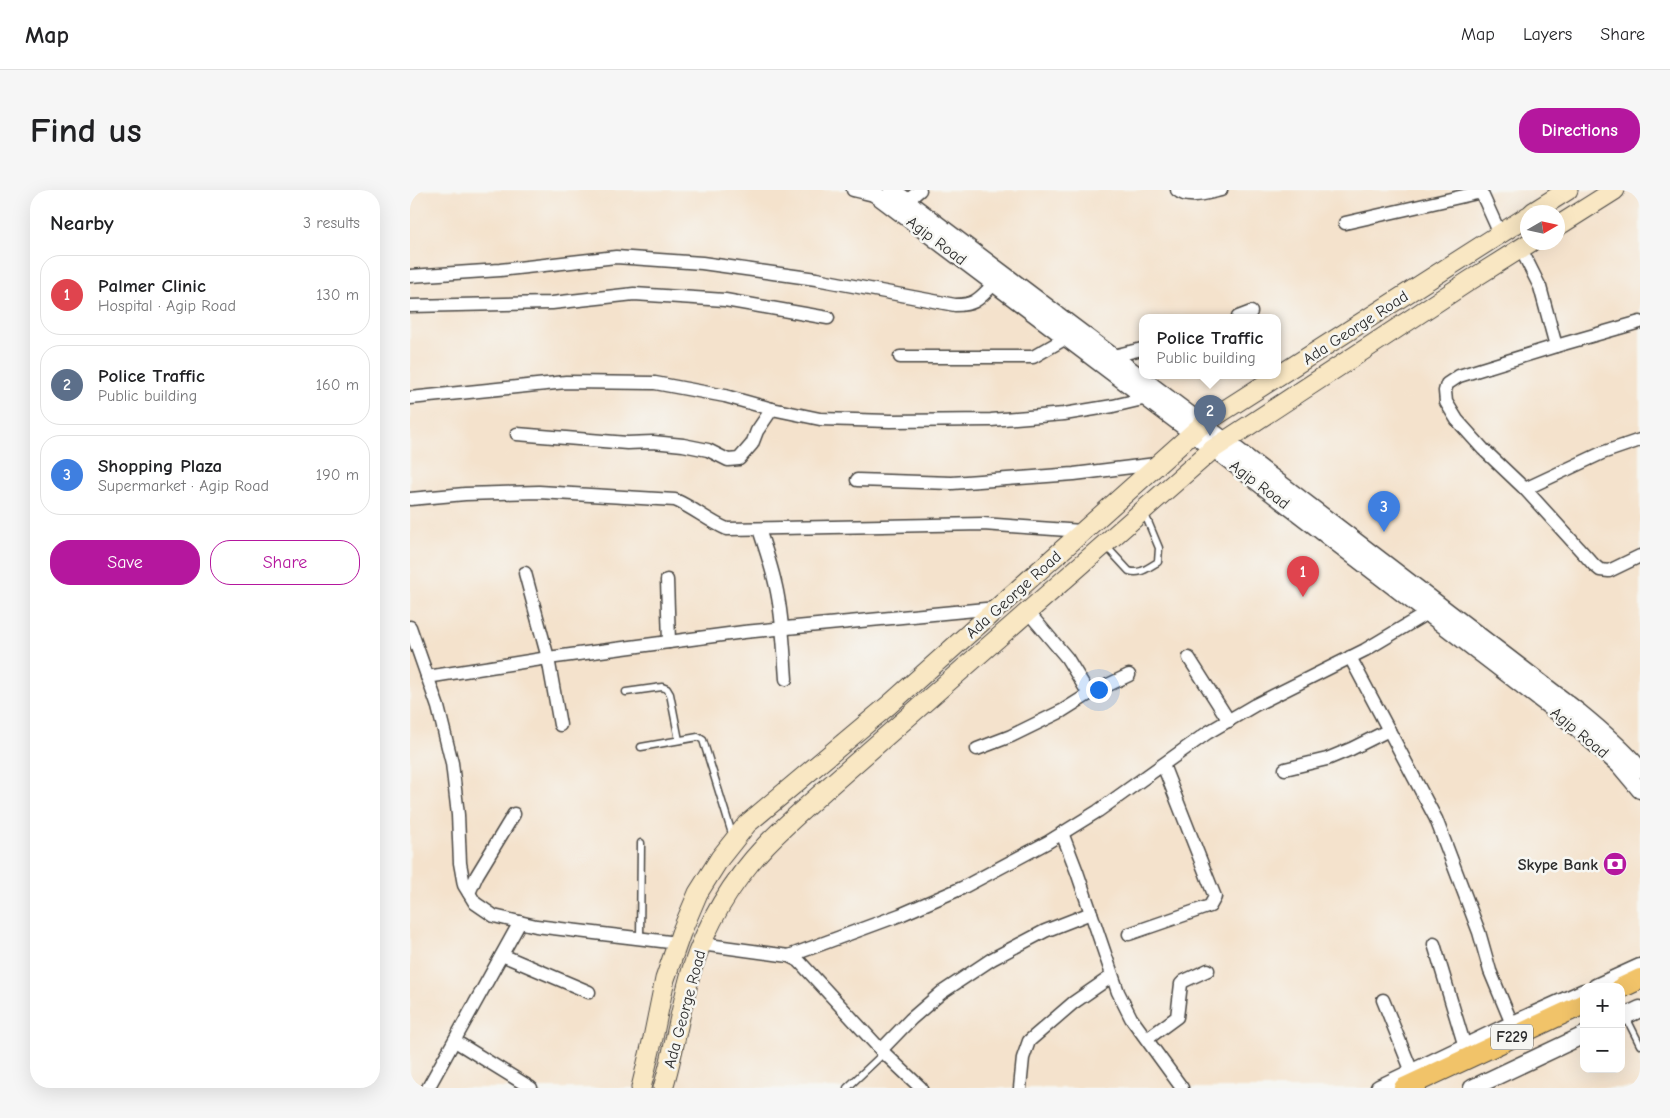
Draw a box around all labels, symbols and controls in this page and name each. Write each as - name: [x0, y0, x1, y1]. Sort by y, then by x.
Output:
- text: Map: [25, 21, 69, 49]
- text: Map: [1461, 24, 1495, 45]
- text: Layers: [1523, 24, 1572, 45]
- text: Share: [1600, 24, 1645, 45]
- button: Directions: [1519, 108, 1640, 153]
- text: Find us: [30, 110, 142, 151]
- north arrow: [1520, 205, 1565, 250]
- text: Nearby: [50, 211, 114, 235]
- street label: Agip Road: [903, 213, 970, 269]
- text: 3 results: [303, 214, 360, 232]
- text: Palmer Clinic: [98, 275, 206, 297]
- text: 1: [64, 286, 70, 304]
- text: 130 m: [316, 286, 359, 304]
- street label: Ada George Road: [1300, 287, 1411, 368]
- text: Hospital · Agip Road: [98, 297, 236, 315]
- popup: [1139, 314, 1281, 379]
- text: Police Traffic: [1157, 327, 1263, 349]
- text: Public building: [1157, 349, 1256, 367]
- text: Police Traffic: [98, 365, 205, 387]
- text: 2: [63, 376, 71, 394]
- text: 160 m: [316, 376, 359, 394]
- text: Public building: [98, 387, 197, 405]
- pin: 2: [1194, 395, 1226, 436]
- text: Shopping Plaza: [98, 455, 222, 477]
- street label: Agip Road: [1226, 457, 1293, 513]
- text: 3: [63, 466, 71, 484]
- text: 190 m: [316, 466, 359, 484]
- text: Supermarket · Agip Road: [98, 477, 269, 495]
- pin: 3: [1368, 491, 1400, 532]
- button: Save: [50, 540, 200, 585]
- button: Share: [210, 540, 360, 585]
- street label: Ada George Road: [962, 547, 1065, 642]
- pin: 1: [1287, 556, 1319, 597]
- your location: [1086, 677, 1112, 703]
- street label: Agip Road: [1547, 703, 1612, 762]
- bank icon: Skype Bank: [1602, 851, 1628, 877]
- place label: Skype Bank: [1518, 856, 1598, 874]
- street label: Ada George Road: [661, 948, 709, 1070]
- map controls: [1580, 983, 1625, 1073]
- button: +: [1580, 983, 1625, 1028]
- road number: F229: [1491, 1024, 1533, 1050]
- button: −: [1580, 1028, 1625, 1073]

